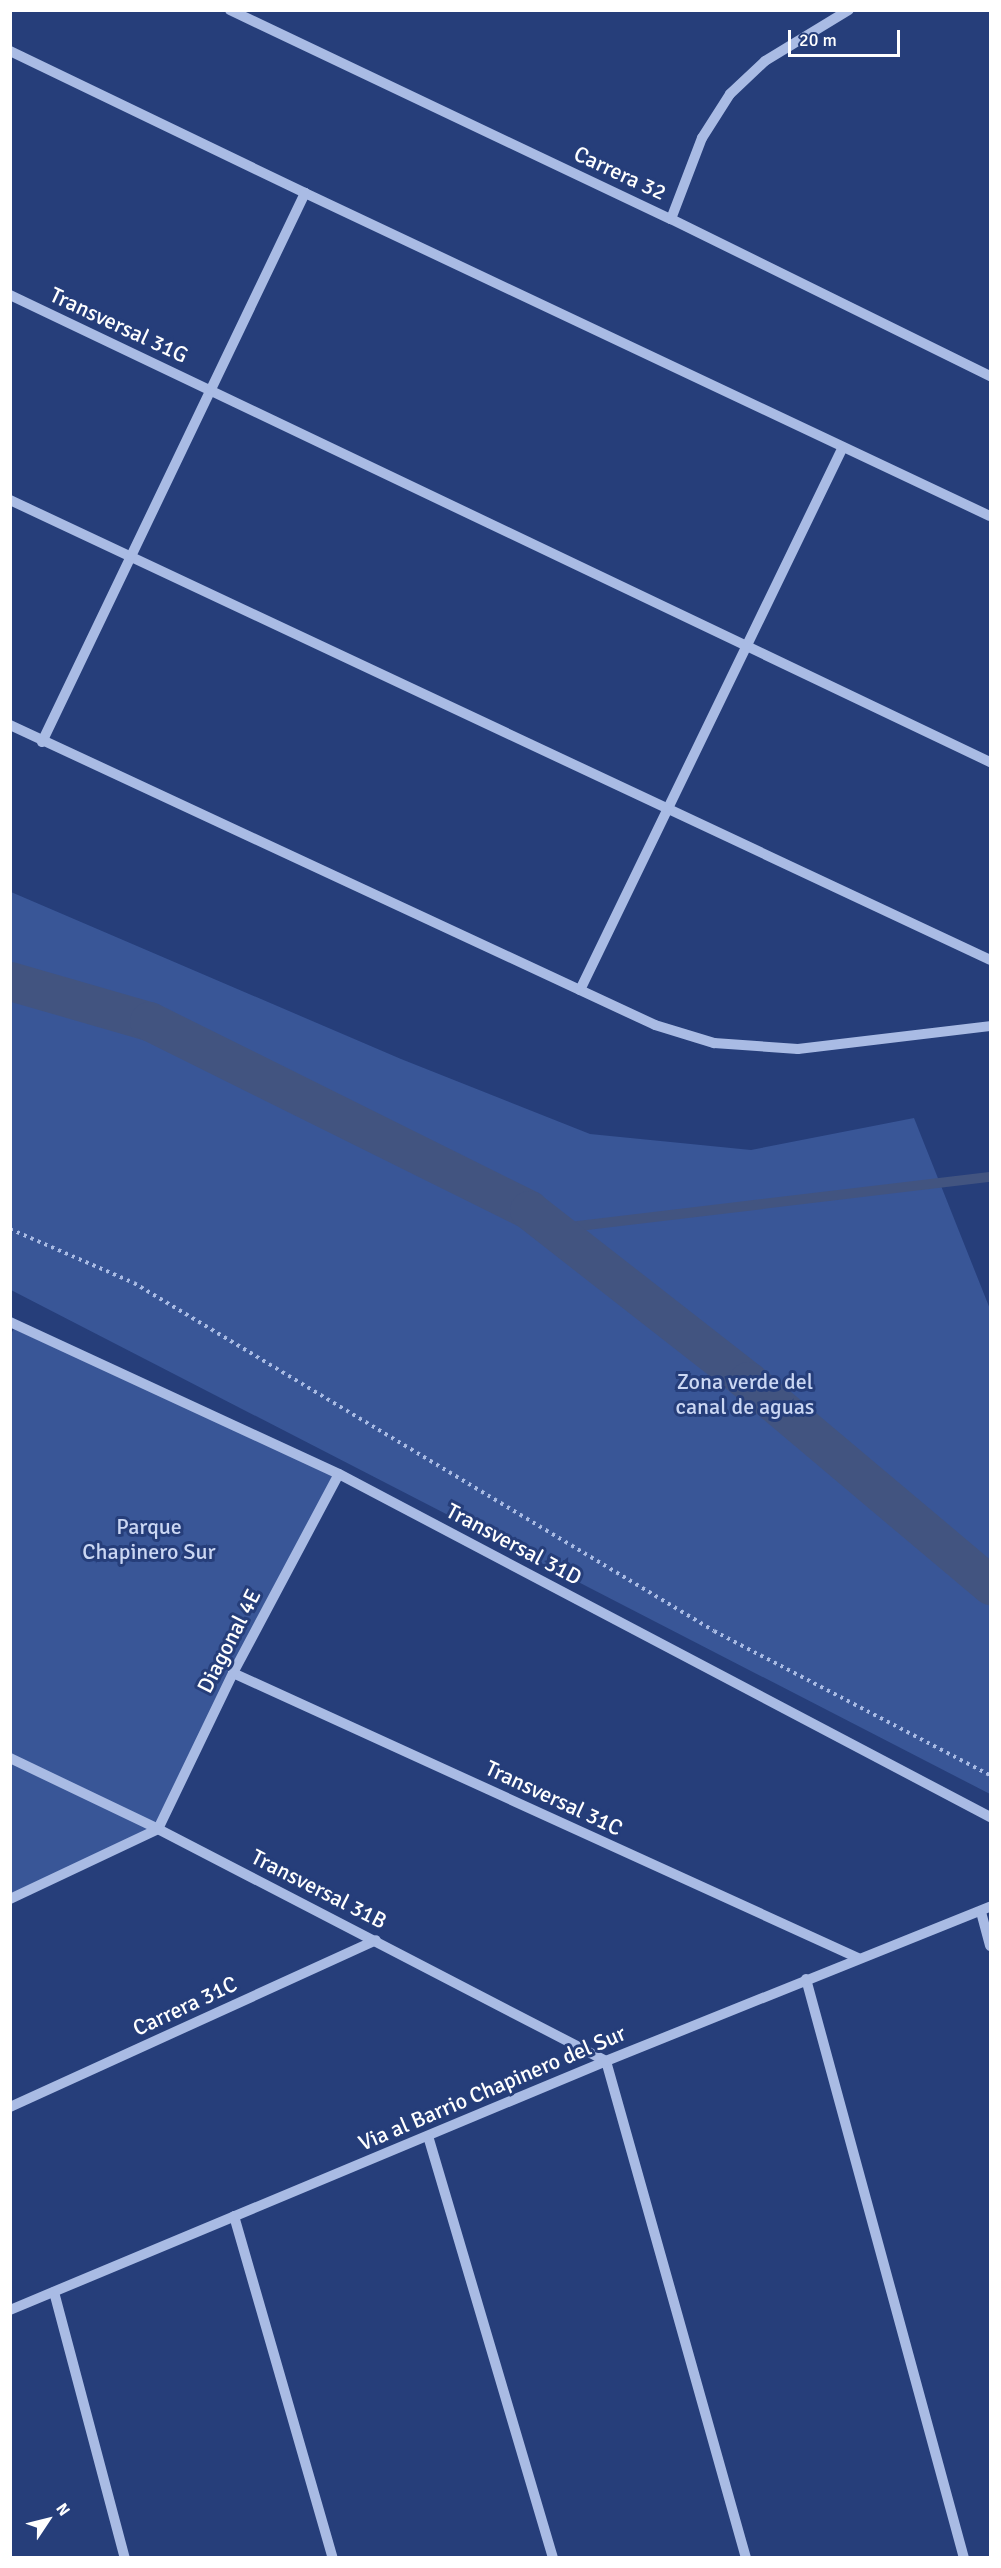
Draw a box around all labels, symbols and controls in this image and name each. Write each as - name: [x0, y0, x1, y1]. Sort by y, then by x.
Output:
- scale bar: [791, 18, 904, 56]
- text: 20 m: [799, 29, 837, 51]
- street label: Carrera 32: [570, 140, 670, 206]
- street label: Transversal 31G: [46, 281, 192, 369]
- park label: Zona verde del canal de aguas: [676, 1368, 814, 1420]
- street label: Transversal 31D: [442, 1497, 586, 1591]
- park label: Parque Chapinero Sur: [82, 1513, 216, 1564]
- street label: Diagonal 4E: [192, 1585, 266, 1697]
- street label: Transversal 31C: [481, 1755, 627, 1841]
- street label: Transversal 31B: [247, 1844, 391, 1934]
- street label: Carrera 31C: [129, 1970, 241, 2042]
- street label: Via al Barrio Chapinero del Sur: [354, 2020, 630, 2156]
- north arrow: [18, 2490, 78, 2550]
- text: N: [51, 2499, 74, 2520]

